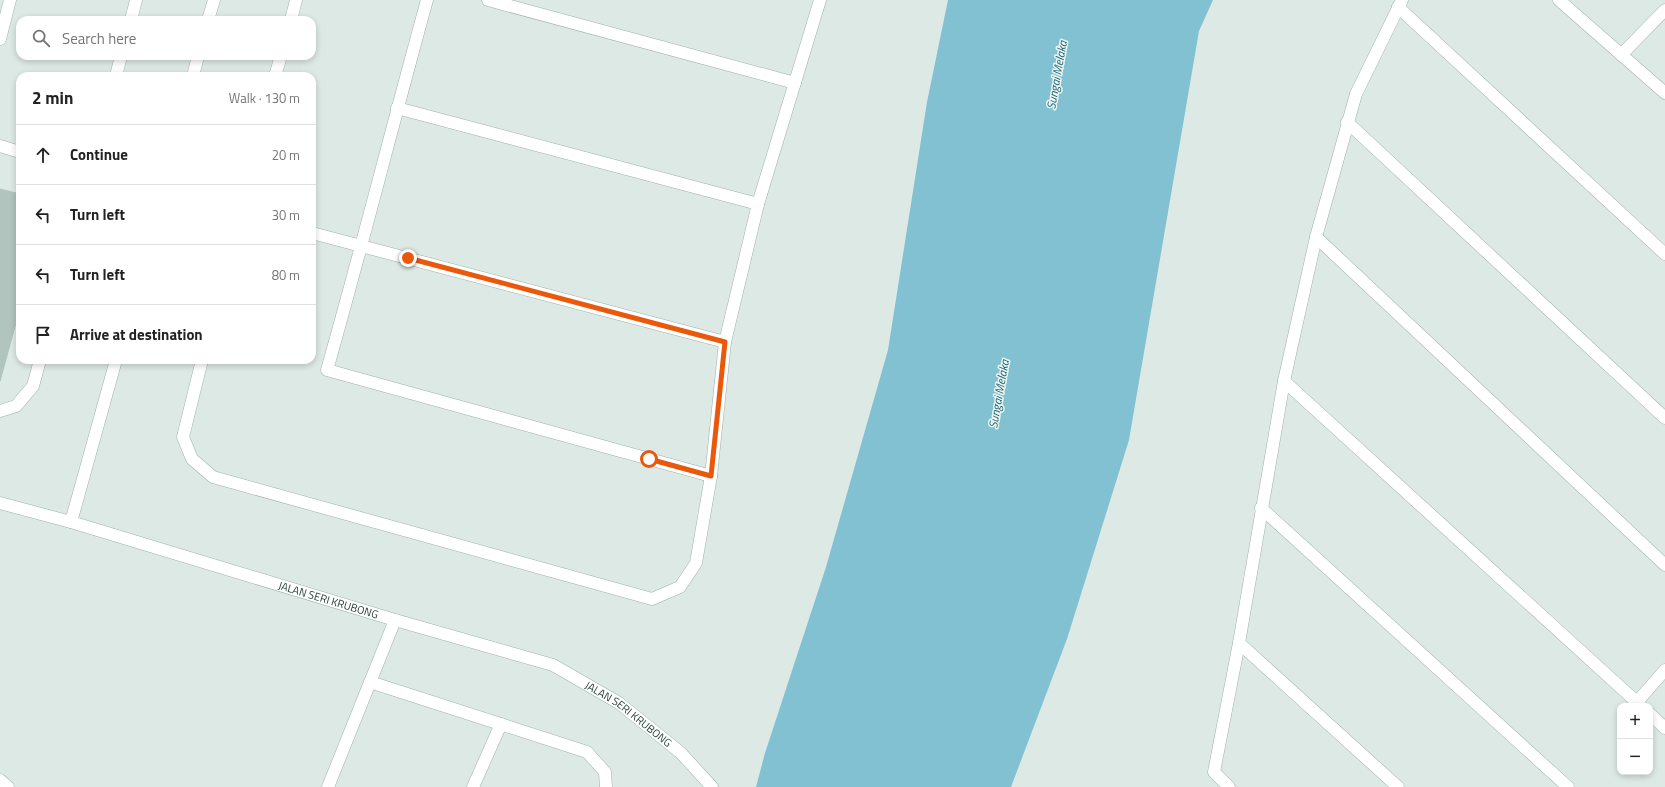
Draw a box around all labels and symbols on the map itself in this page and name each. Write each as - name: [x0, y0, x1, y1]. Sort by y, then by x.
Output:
- water label: Sungai Melaka: [1041, 38, 1072, 111]
- route end: [399, 249, 417, 267]
- water label: Sungai Melaka: [983, 357, 1014, 430]
- route start: [640, 450, 658, 468]
- street label: JALAN SERI KRUBONG: [276, 577, 381, 623]
- street label: JALAN SERI KRUBONG: [582, 677, 675, 751]

